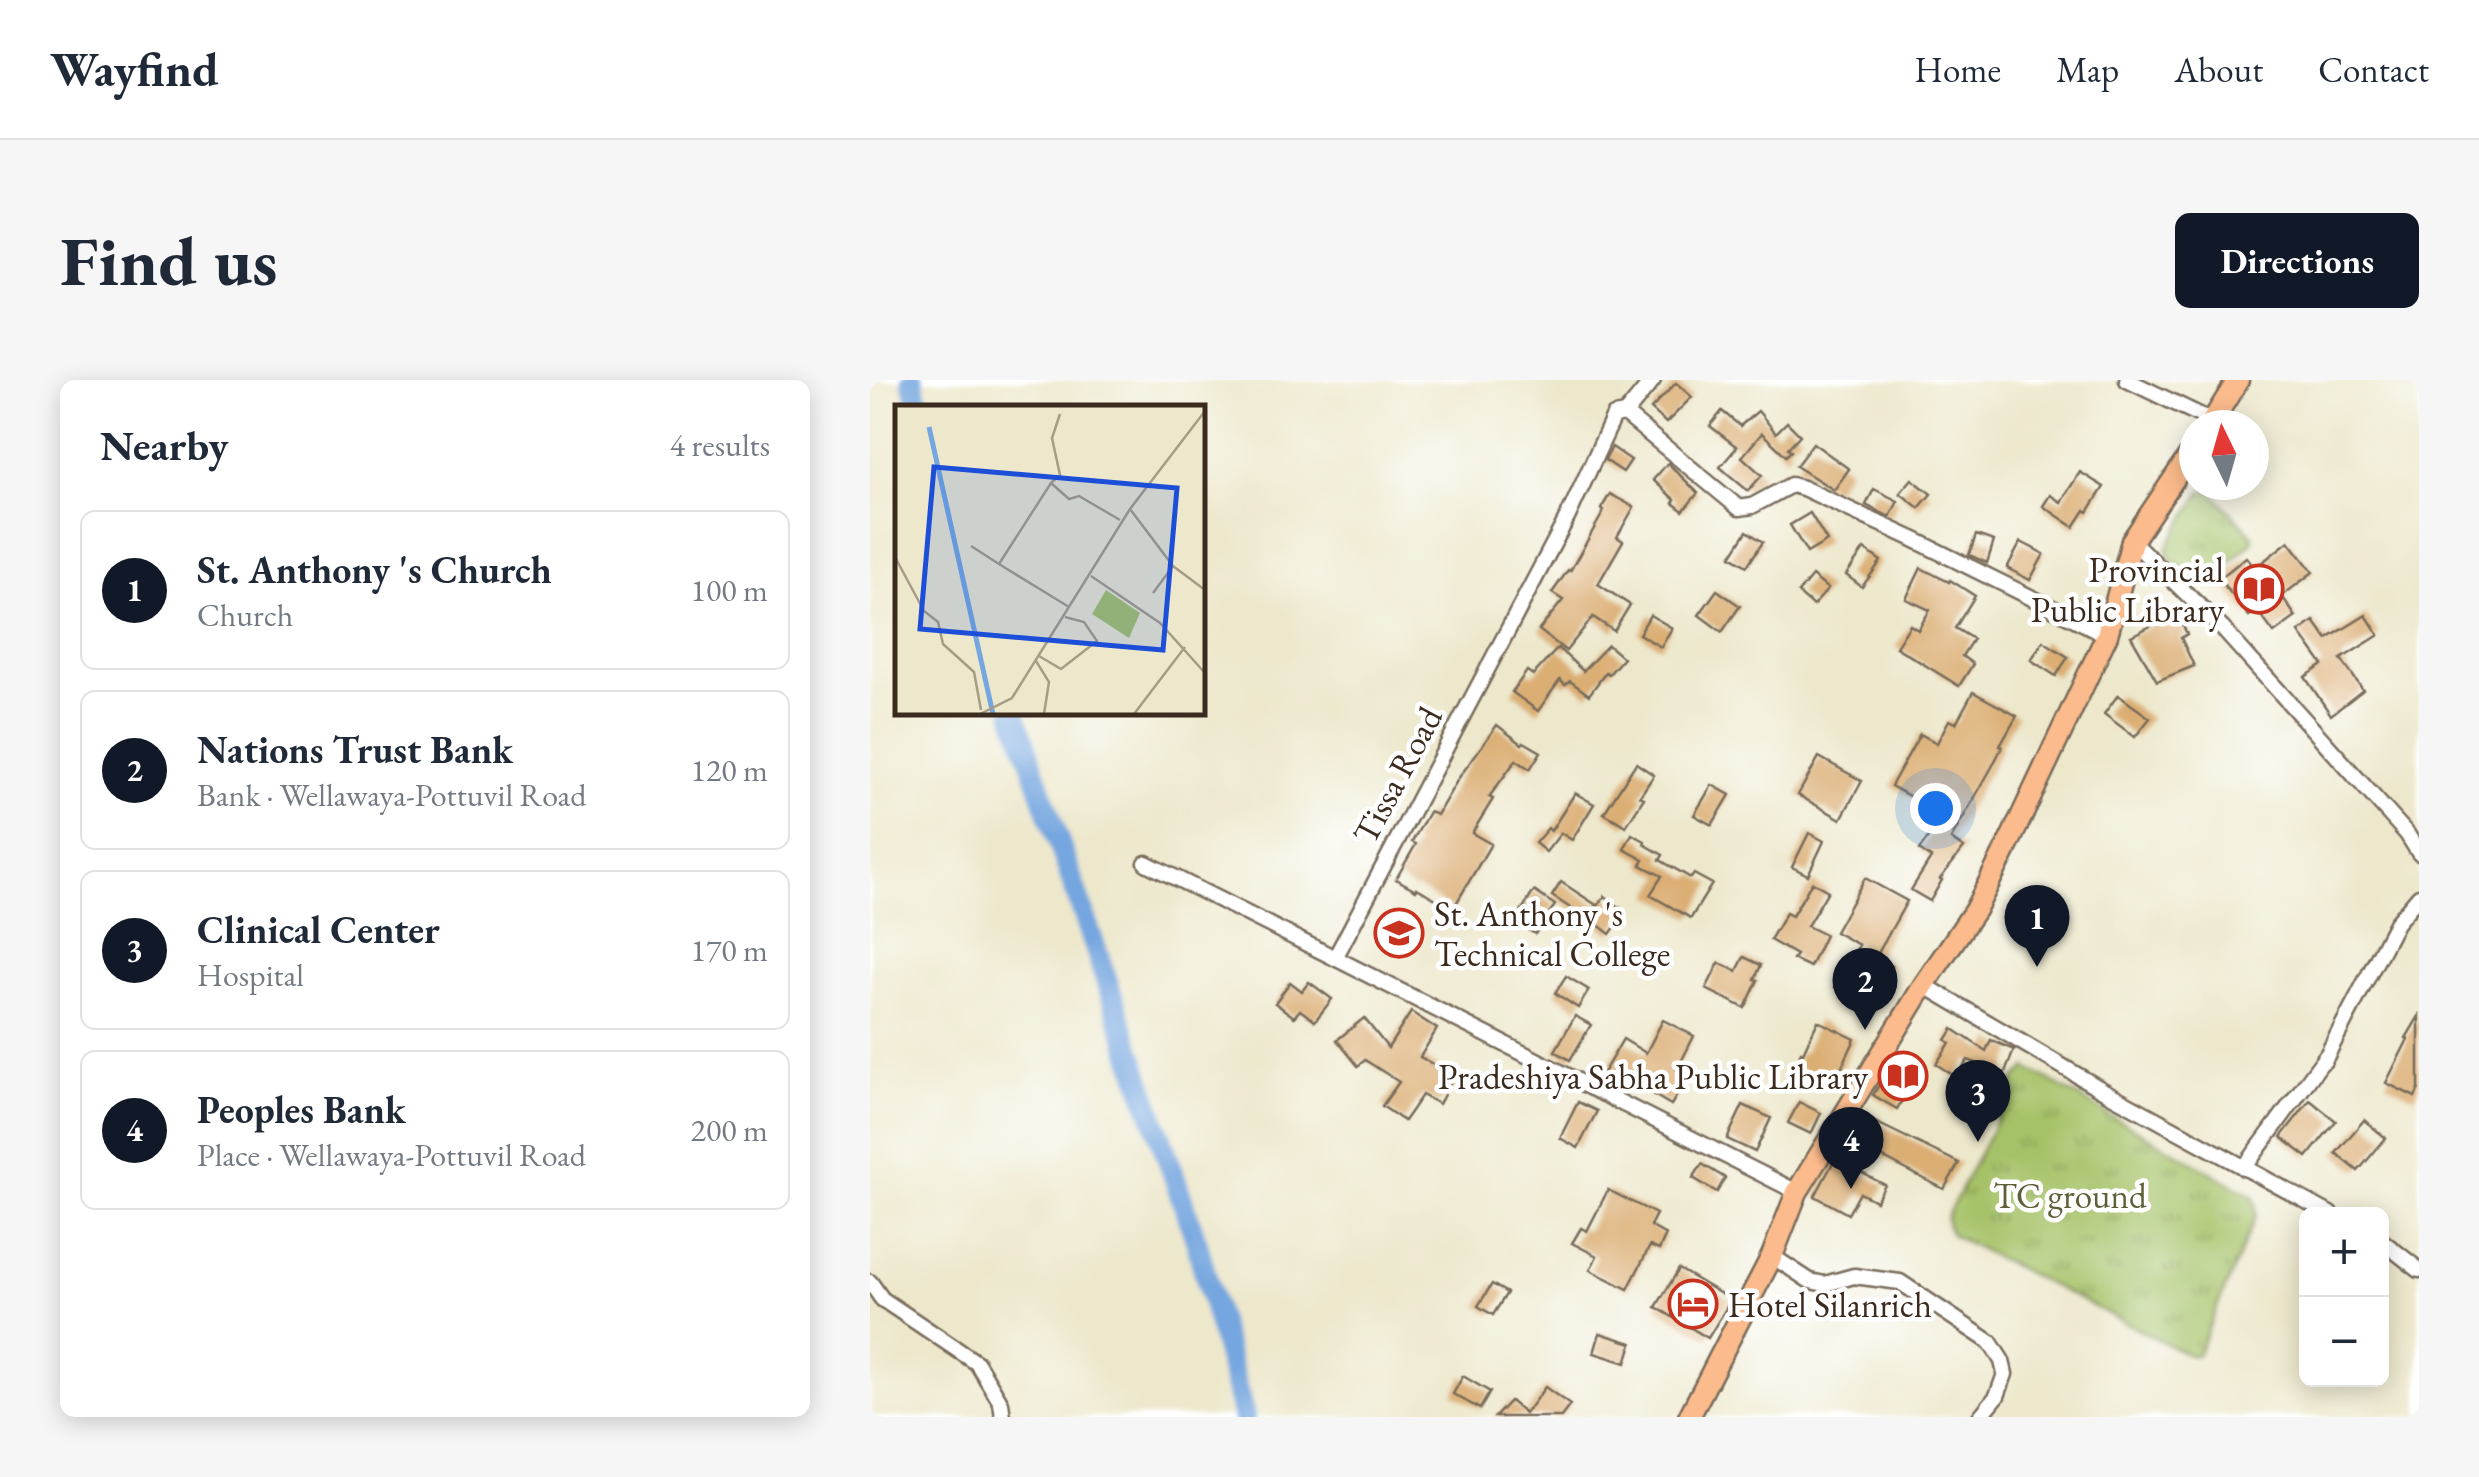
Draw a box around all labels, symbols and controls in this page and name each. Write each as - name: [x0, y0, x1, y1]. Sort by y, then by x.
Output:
- text: Wayfind: [50, 38, 219, 100]
- text: Home: [1915, 47, 2001, 92]
- text: Map: [2056, 47, 2119, 92]
- text: About: [2174, 47, 2263, 92]
- text: Contact: [2318, 47, 2429, 92]
- button: Directions: [2175, 213, 2419, 308]
- text: Find us: [60, 215, 278, 306]
- inset map: [895, 405, 1205, 715]
- north arrow: [2179, 410, 2269, 500]
- text: Nearby: [100, 418, 229, 473]
- text: 4 results: [670, 424, 770, 466]
- text: St. Anthony 's Church: [197, 545, 552, 594]
- place label: Provincial Public Library: [2031, 547, 2225, 632]
- library icon: Provincial Public Library: [2233, 563, 2285, 615]
- text: 1: [126, 569, 143, 611]
- text: 100 m: [691, 569, 768, 611]
- text: Church: [197, 594, 293, 636]
- street label: Tissa Road: [1342, 698, 1452, 851]
- text: Nations Trust Bank: [197, 725, 513, 774]
- text: 2: [126, 749, 143, 791]
- text: 120 m: [691, 749, 768, 791]
- text: Bank · Wellawaya-Pottuvil Road: [197, 774, 586, 816]
- your location: [1910, 783, 1961, 834]
- pin: 1: [2004, 884, 2070, 967]
- place label: St. Anthony 's Technical College: [1434, 891, 1670, 976]
- text: Clinical Center: [197, 905, 440, 954]
- school or university icon: St. Anthony 's Technical College: [1373, 907, 1425, 959]
- text: 3: [126, 929, 143, 971]
- text: 170 m: [691, 929, 768, 971]
- pin: 2: [1832, 948, 1898, 1030]
- text: Hospital: [197, 954, 304, 996]
- library icon: Pradeshiya Sabha Public Library: [1877, 1050, 1929, 1102]
- place label: Pradeshiya Sabha Public Library: [1438, 1054, 1869, 1099]
- pin: 3: [1946, 1060, 2010, 1142]
- text: Peoples Bank: [197, 1085, 406, 1134]
- pin: 4: [1818, 1106, 1884, 1189]
- text: 4: [126, 1109, 143, 1151]
- text: 200 m: [691, 1109, 768, 1151]
- text: Place · Wellawaya-Pottuvil Road: [197, 1134, 586, 1176]
- park label: TC ground: [1993, 1173, 2147, 1218]
- map controls: [2299, 1207, 2389, 1387]
- button: +: [2299, 1207, 2389, 1297]
- hotel icon: Hotel Silanrich: [1667, 1278, 1719, 1330]
- place label: Hotel Silanrich: [1728, 1282, 1932, 1327]
- button: −: [2299, 1297, 2389, 1387]

